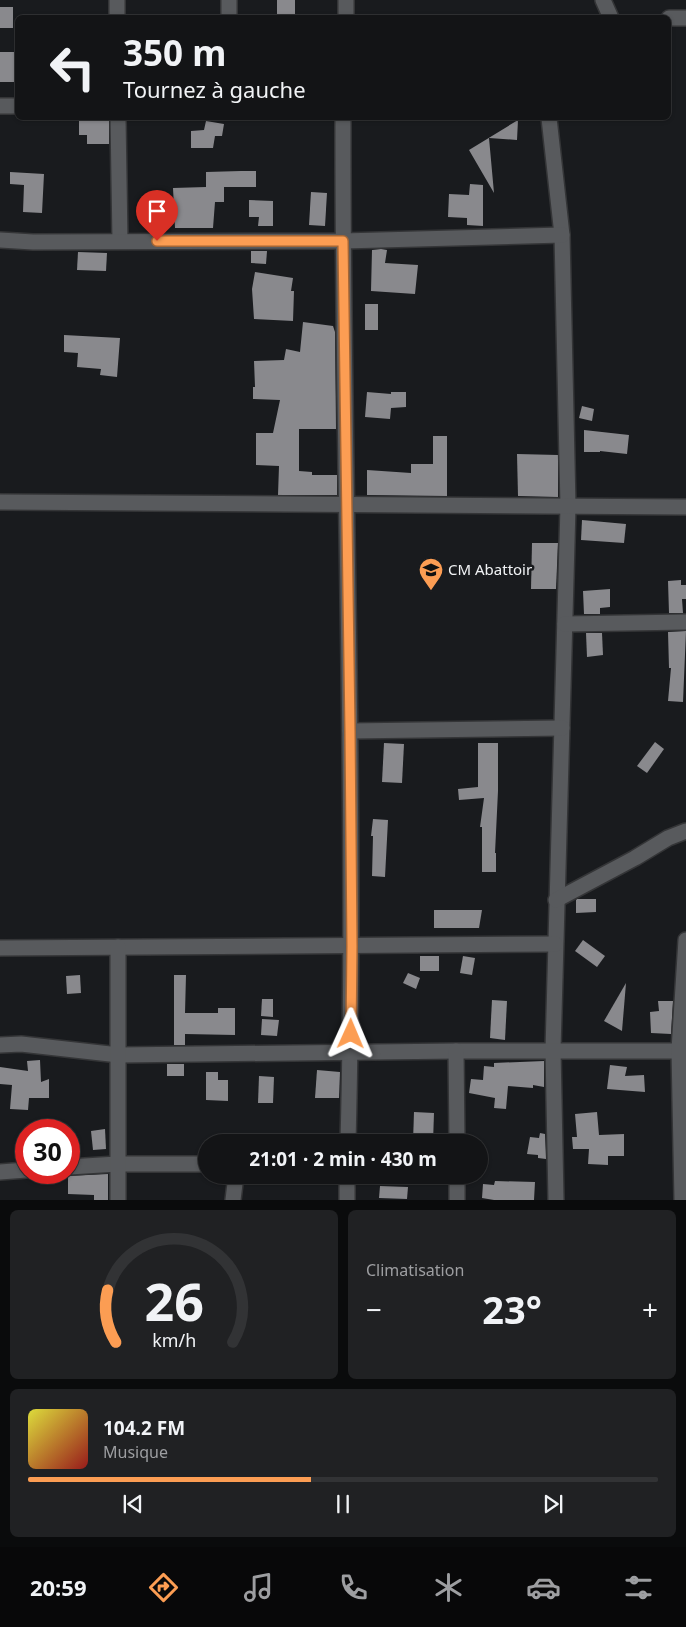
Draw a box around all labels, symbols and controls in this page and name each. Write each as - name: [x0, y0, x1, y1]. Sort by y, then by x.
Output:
- text: 350 m: [123, 29, 226, 76]
- icon: left: [40, 35, 105, 100]
- text: Tournez à gauche: [123, 74, 306, 104]
- pin: [136, 190, 178, 241]
- icon: arrive: [143, 197, 171, 225]
- school or university icon: CM Abattoir: [418, 557, 444, 591]
- place label: CM Abattoir: [448, 559, 532, 579]
- position arrow: [324, 1007, 376, 1059]
- speed limit sign: 30: [15, 1119, 80, 1184]
- text: 21:01 · 2 min · 430 m: [249, 1146, 437, 1172]
- text: Climatisation: [366, 1259, 464, 1281]
- text: 26: [144, 1265, 204, 1336]
- text: 23°: [482, 1283, 542, 1335]
- text: −: [366, 1290, 382, 1328]
- text: +: [642, 1290, 658, 1328]
- text: km/h: [152, 1328, 196, 1352]
- text: 104.2 FM: [103, 1415, 185, 1441]
- text: Musique: [103, 1441, 168, 1463]
- icon: previous: [119, 1490, 147, 1518]
- icon: pause: [329, 1490, 357, 1518]
- icon: next: [539, 1490, 567, 1518]
- icon: directions: [146, 1570, 181, 1605]
- icon: music: [241, 1570, 276, 1605]
- icon: phone: [336, 1570, 371, 1605]
- icon: climate: [431, 1570, 466, 1605]
- icon: car: [526, 1570, 561, 1605]
- icon: filters: [621, 1570, 656, 1605]
- text: 20:59: [30, 1572, 86, 1602]

